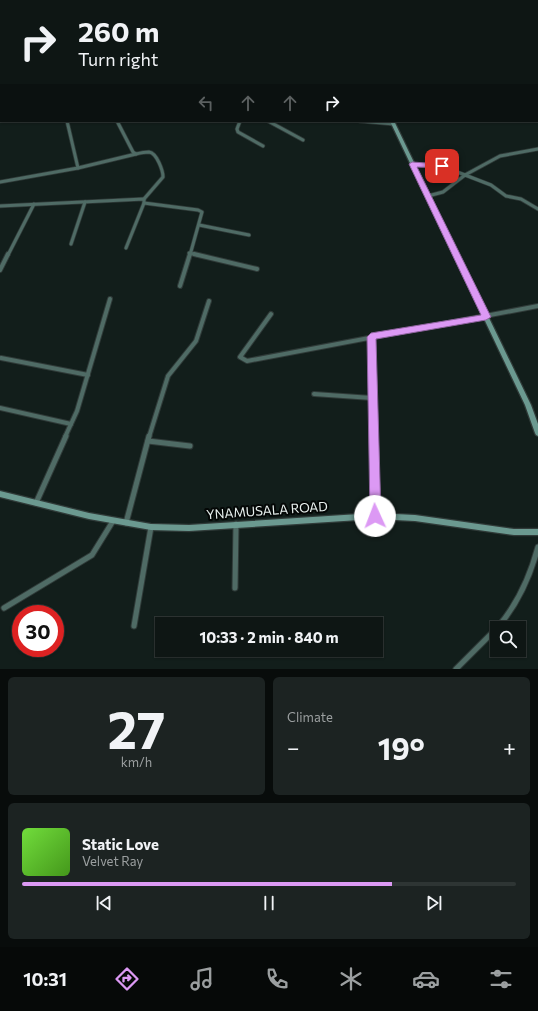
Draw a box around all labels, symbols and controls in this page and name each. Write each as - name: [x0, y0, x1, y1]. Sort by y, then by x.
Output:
- text: 260 m: [78, 14, 159, 48]
- icon: right: [12, 16, 64, 68]
- text: Turn right: [78, 48, 158, 70]
- icon: left: [195, 92, 217, 114]
- icon: ahead: [237, 92, 259, 114]
- icon: ahead: [279, 92, 301, 114]
- icon: right: [321, 92, 343, 114]
- pin: [425, 149, 459, 183]
- icon: arrive: [431, 155, 453, 177]
- position arrow: [354, 495, 396, 537]
- street label: YNAMUSALA ROAD: [206, 498, 328, 522]
- speed limit sign: 30: [12, 605, 64, 657]
- map controls: [490, 621, 526, 657]
- button: search: [490, 621, 526, 657]
- text: 10:33 · 2 min · 840 m: [199, 628, 339, 646]
- text: 27: [108, 696, 165, 760]
- text: Climate: [287, 709, 333, 725]
- text: 19°: [378, 729, 425, 766]
- text: −: [287, 734, 300, 761]
- text: +: [503, 734, 516, 761]
- text: km/h: [121, 754, 152, 770]
- text: Static Love: [82, 835, 159, 853]
- text: Velvet Ray: [82, 853, 143, 869]
- icon: previous: [93, 892, 115, 914]
- icon: pause: [258, 892, 280, 914]
- icon: next: [423, 892, 445, 914]
- icon: directions: [113, 965, 141, 993]
- icon: music: [188, 965, 216, 993]
- icon: phone: [263, 965, 291, 993]
- icon: climate: [337, 965, 365, 993]
- icon: car: [412, 965, 440, 993]
- icon: filters: [487, 965, 515, 993]
- text: 10:31: [23, 968, 67, 990]

